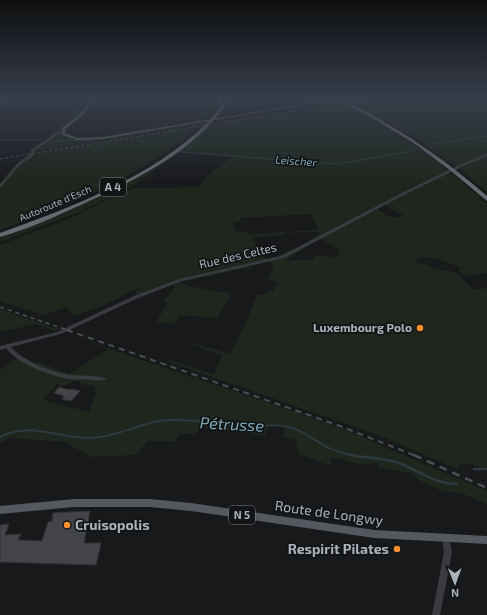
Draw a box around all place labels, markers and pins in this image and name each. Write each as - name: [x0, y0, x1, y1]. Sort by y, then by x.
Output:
- place label: Luxembourg Polo: [313, 320, 412, 334]
- marker: Luxembourg Polo: [415, 323, 425, 333]
- place label: Cruisopolis: [75, 516, 150, 533]
- marker: Cruisopolis: [62, 520, 72, 530]
- place label: Respirit Pilates: [288, 540, 389, 557]
- marker: Respirit Pilates: [392, 544, 402, 554]

